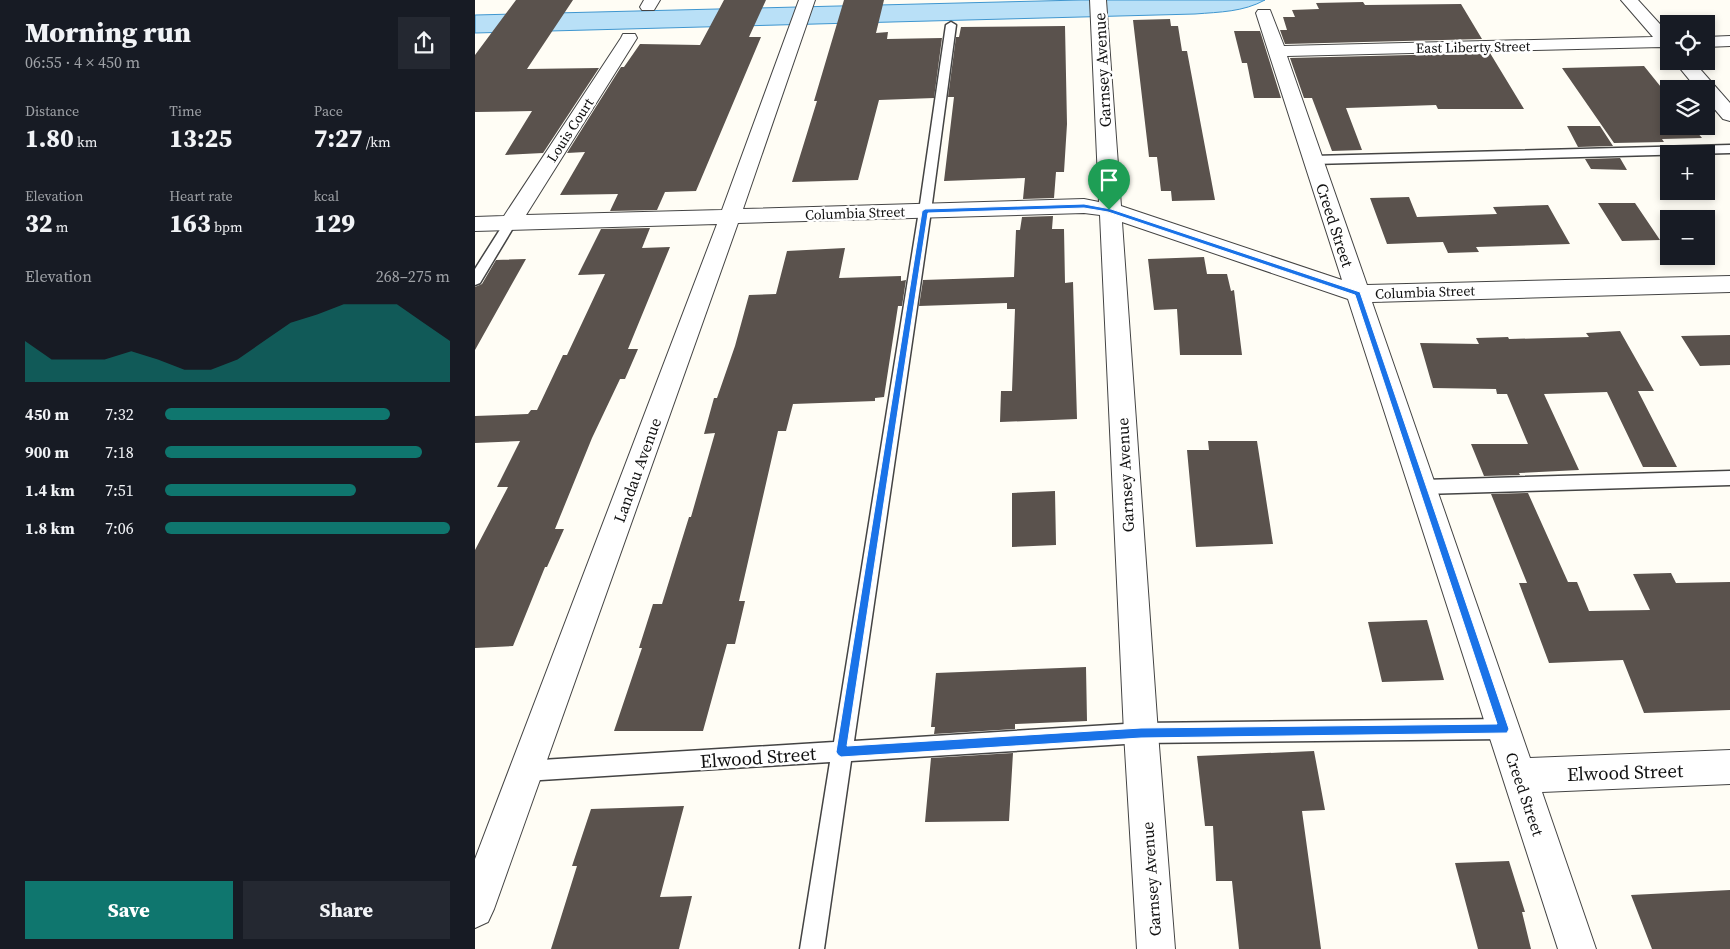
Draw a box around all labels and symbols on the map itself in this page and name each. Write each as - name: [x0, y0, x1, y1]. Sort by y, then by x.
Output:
- street label: Garnsey Avenue: [1088, 12, 1116, 128]
- street label: East Liberty Street: [1416, 36, 1531, 58]
- street label: Louis Court: [542, 94, 598, 166]
- pin: [1088, 159, 1130, 210]
- street label: Creed Street: [1311, 180, 1359, 271]
- street label: Columbia Street: [805, 201, 906, 225]
- street label: Columbia Street: [1375, 280, 1476, 304]
- street label: Landau Avenue: [608, 415, 666, 525]
- street label: Garnsey Avenue: [1111, 417, 1139, 533]
- street label: Elwood Street: [699, 740, 818, 774]
- street label: Creed Street: [1500, 749, 1550, 840]
- street label: Elwood Street: [1566, 757, 1684, 787]
- street label: Garnsey Avenue: [1136, 821, 1166, 937]

